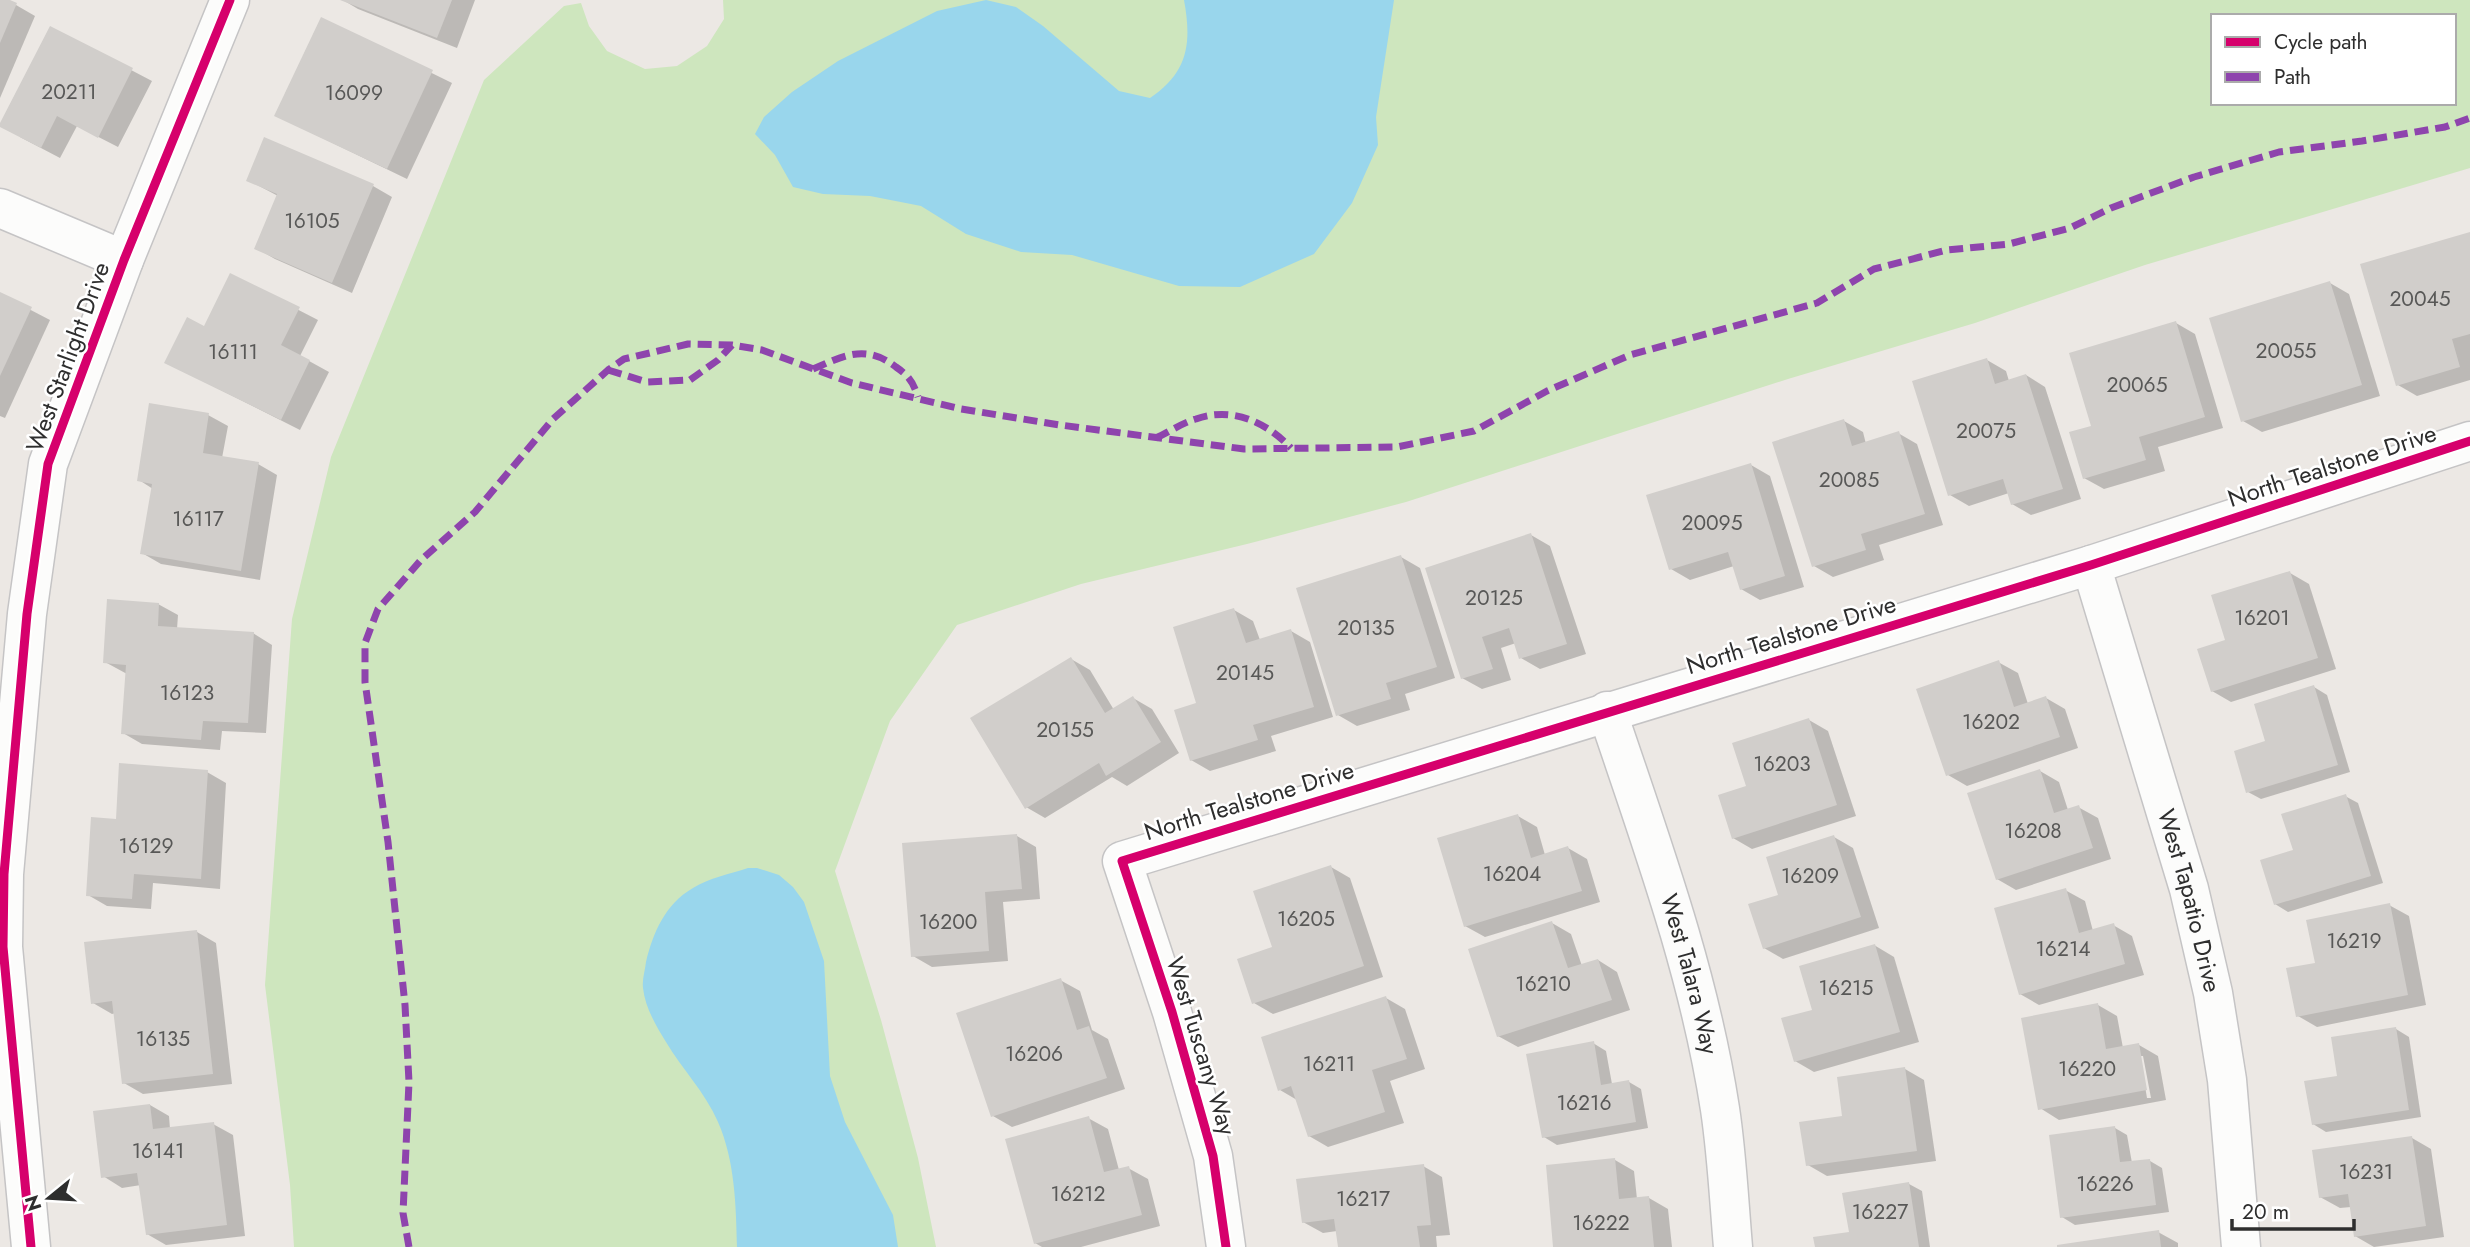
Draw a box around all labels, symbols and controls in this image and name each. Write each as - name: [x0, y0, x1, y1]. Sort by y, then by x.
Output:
- legend: [2211, 14, 2456, 105]
- text: Cycle path: [2274, 27, 2367, 57]
- text: Path: [2274, 62, 2311, 92]
- house number: 20211: [41, 77, 97, 107]
- house number: 16099: [325, 78, 383, 108]
- house number: 16105: [284, 206, 340, 236]
- street label: West Starlight Drive: [17, 257, 118, 457]
- house number: 20045: [2389, 284, 2451, 314]
- house number: 20055: [2256, 336, 2316, 366]
- house number: 16111: [208, 337, 258, 367]
- house number: 20065: [2106, 370, 2168, 400]
- street label: North Tealstone Drive: [2223, 415, 2441, 516]
- house number: 20075: [1956, 416, 2016, 446]
- house number: 20085: [1819, 465, 1879, 495]
- house number: 16117: [172, 504, 224, 534]
- house number: 20095: [1681, 508, 1743, 538]
- house number: 20125: [1465, 583, 1523, 613]
- street label: North Tealstone Drive: [1682, 586, 1900, 683]
- house number: 16201: [2234, 603, 2290, 633]
- house number: 20135: [1337, 613, 1395, 643]
- house number: 20145: [1216, 658, 1274, 688]
- house number: 16123: [160, 678, 214, 708]
- house number: 16202: [1962, 707, 2020, 737]
- house number: 20155: [1036, 715, 1094, 745]
- house number: 16203: [1753, 749, 1811, 779]
- street label: North Tealstone Drive: [1140, 752, 1358, 849]
- street label: West Tapatio Drive: [2149, 805, 2230, 996]
- house number: 16208: [2004, 816, 2062, 846]
- house number: 16129: [118, 831, 174, 861]
- house number: 16204: [1483, 859, 1541, 889]
- house number: 16209: [1781, 861, 1839, 891]
- street label: West Talara Way: [1652, 890, 1728, 1058]
- house number: 16205: [1277, 904, 1335, 934]
- house number: 16200: [919, 907, 977, 937]
- house number: 16219: [2326, 926, 2382, 956]
- house number: 16214: [2035, 934, 2091, 964]
- street label: West Tuscany Way: [1158, 952, 1245, 1140]
- house number: 16210: [1515, 969, 1571, 999]
- house number: 16215: [1819, 973, 1873, 1003]
- house number: 16135: [136, 1024, 190, 1054]
- house number: 16206: [1005, 1039, 1063, 1069]
- house number: 16211: [1303, 1049, 1355, 1079]
- house number: 16220: [2058, 1054, 2116, 1084]
- house number: 16216: [1556, 1088, 1612, 1118]
- house number: 16141: [132, 1136, 184, 1166]
- house number: 16231: [2339, 1157, 2393, 1187]
- north arrow: [14, 1163, 84, 1233]
- house number: 16226: [2076, 1169, 2134, 1199]
- house number: 16212: [1051, 1179, 1105, 1209]
- house number: 16217: [1336, 1184, 1390, 1214]
- scale bar: [2232, 1188, 2354, 1232]
- text: N: [18, 1192, 48, 1214]
- house number: 16227: [1852, 1197, 1908, 1227]
- text: 20 m: [2242, 1197, 2289, 1227]
- house number: 16222: [1572, 1208, 1630, 1238]

